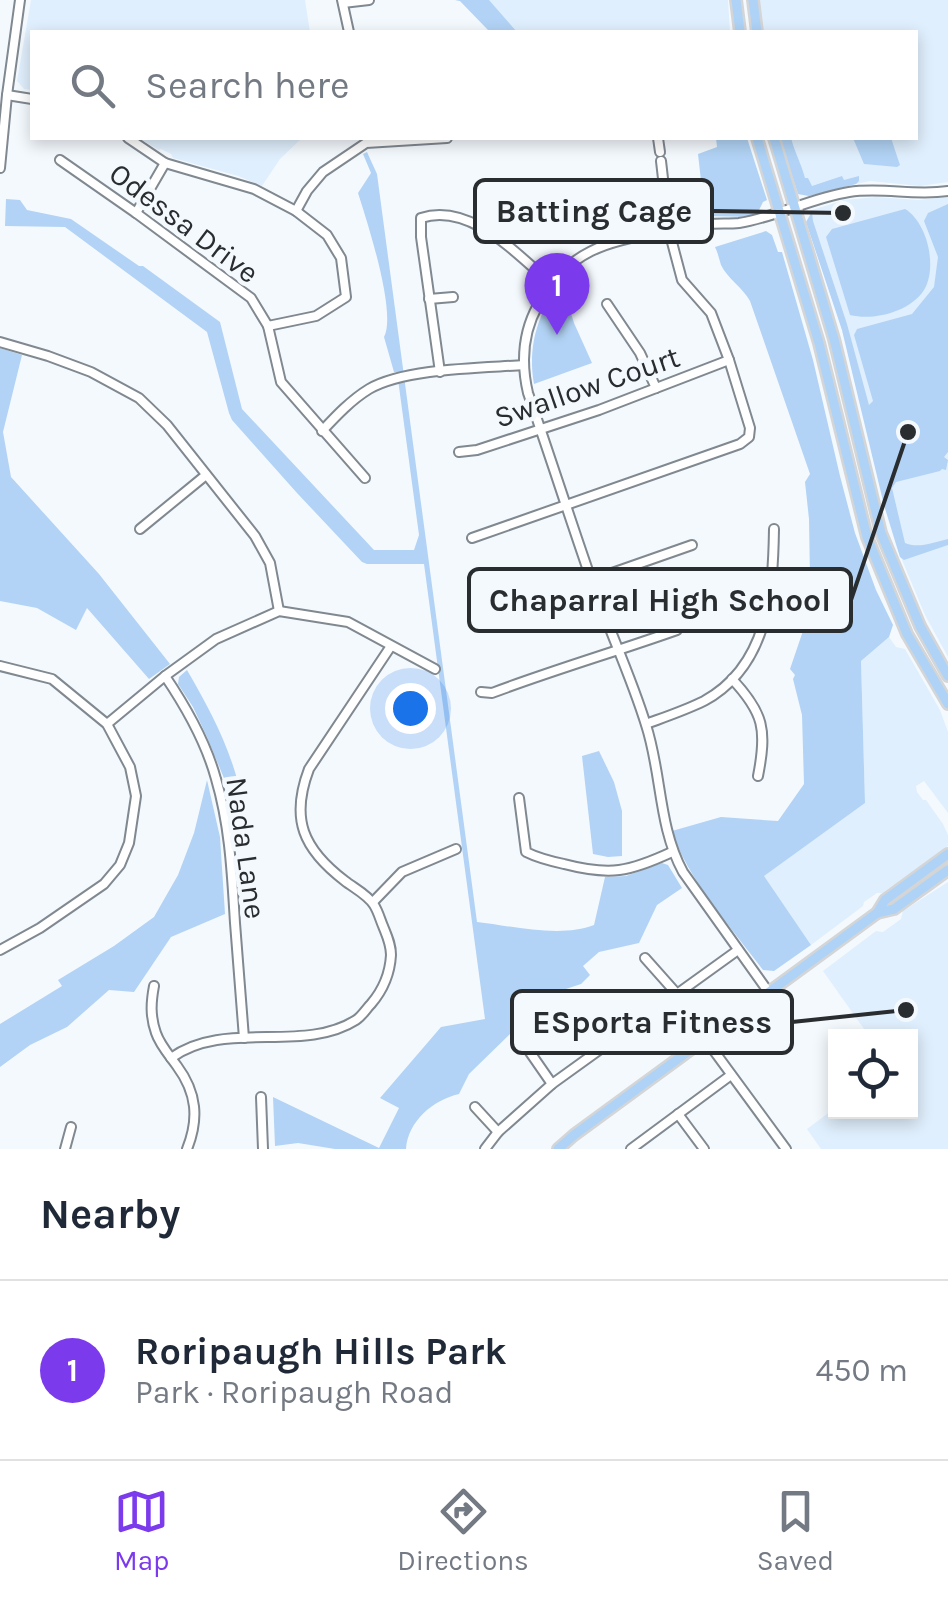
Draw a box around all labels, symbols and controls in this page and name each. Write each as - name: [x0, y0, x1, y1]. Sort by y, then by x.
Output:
- search box: [30, 30, 918, 140]
- icon: search: [65, 58, 120, 113]
- text: Search here: [145, 63, 349, 108]
- street label: Odessa Drive: [102, 155, 266, 291]
- callout: Batting Cage: [475, 180, 712, 242]
- text: Batting Cage: [496, 193, 692, 230]
- pin: 1: [524, 252, 590, 335]
- street label: Swallow Court: [490, 338, 684, 436]
- callout: Chaparral High School: [469, 569, 851, 631]
- text: Chaparral High School: [489, 582, 831, 619]
- your location: [385, 683, 436, 734]
- street label: Nada Lane: [218, 775, 274, 921]
- callout: ESporta Fitness: [512, 991, 792, 1053]
- text: ESporta Fitness: [532, 1004, 772, 1041]
- map controls: [828, 1029, 918, 1119]
- button: locate: [828, 1029, 918, 1119]
- text: Nearby: [40, 1189, 180, 1239]
- text: Roripaugh Hills Park: [135, 1329, 507, 1374]
- text: 1: [67, 1352, 78, 1389]
- text: 450 m: [816, 1352, 908, 1389]
- text: Park · Roripaugh Road: [135, 1374, 453, 1411]
- tab: Map: [114, 1484, 169, 1577]
- tab: Directions: [397, 1484, 529, 1577]
- tab: Saved: [757, 1484, 834, 1577]

